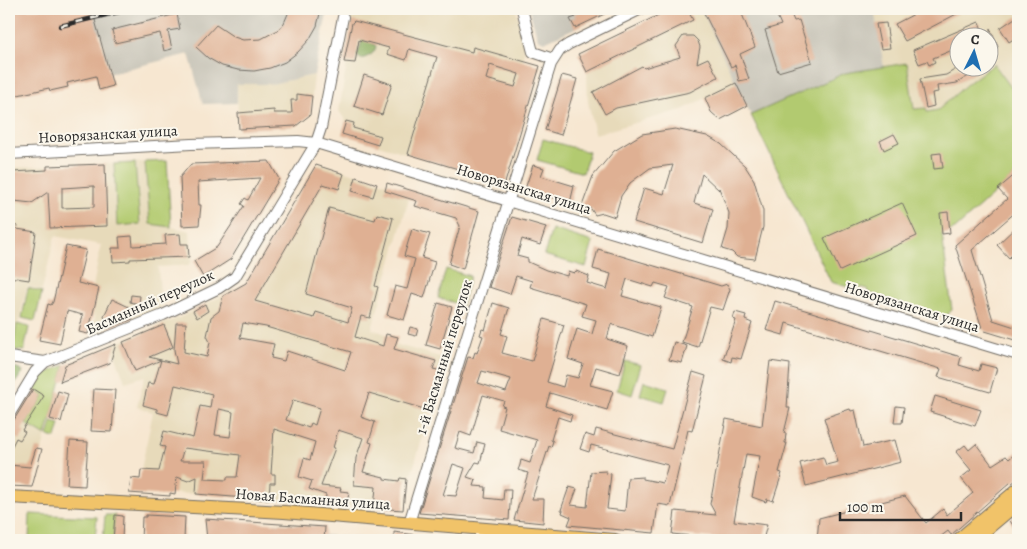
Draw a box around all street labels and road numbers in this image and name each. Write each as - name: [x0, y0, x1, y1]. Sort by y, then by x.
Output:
- street label: Новорязанская улица: [38, 120, 178, 148]
- street label: Новорязанская улица: [454, 159, 594, 219]
- street label: Басманный переулок: [83, 265, 217, 339]
- street label: 1-й Басманный переулок: [411, 277, 477, 437]
- street label: Новорязанская улица: [842, 277, 982, 337]
- street label: Новая Басманная улица: [235, 484, 391, 514]

